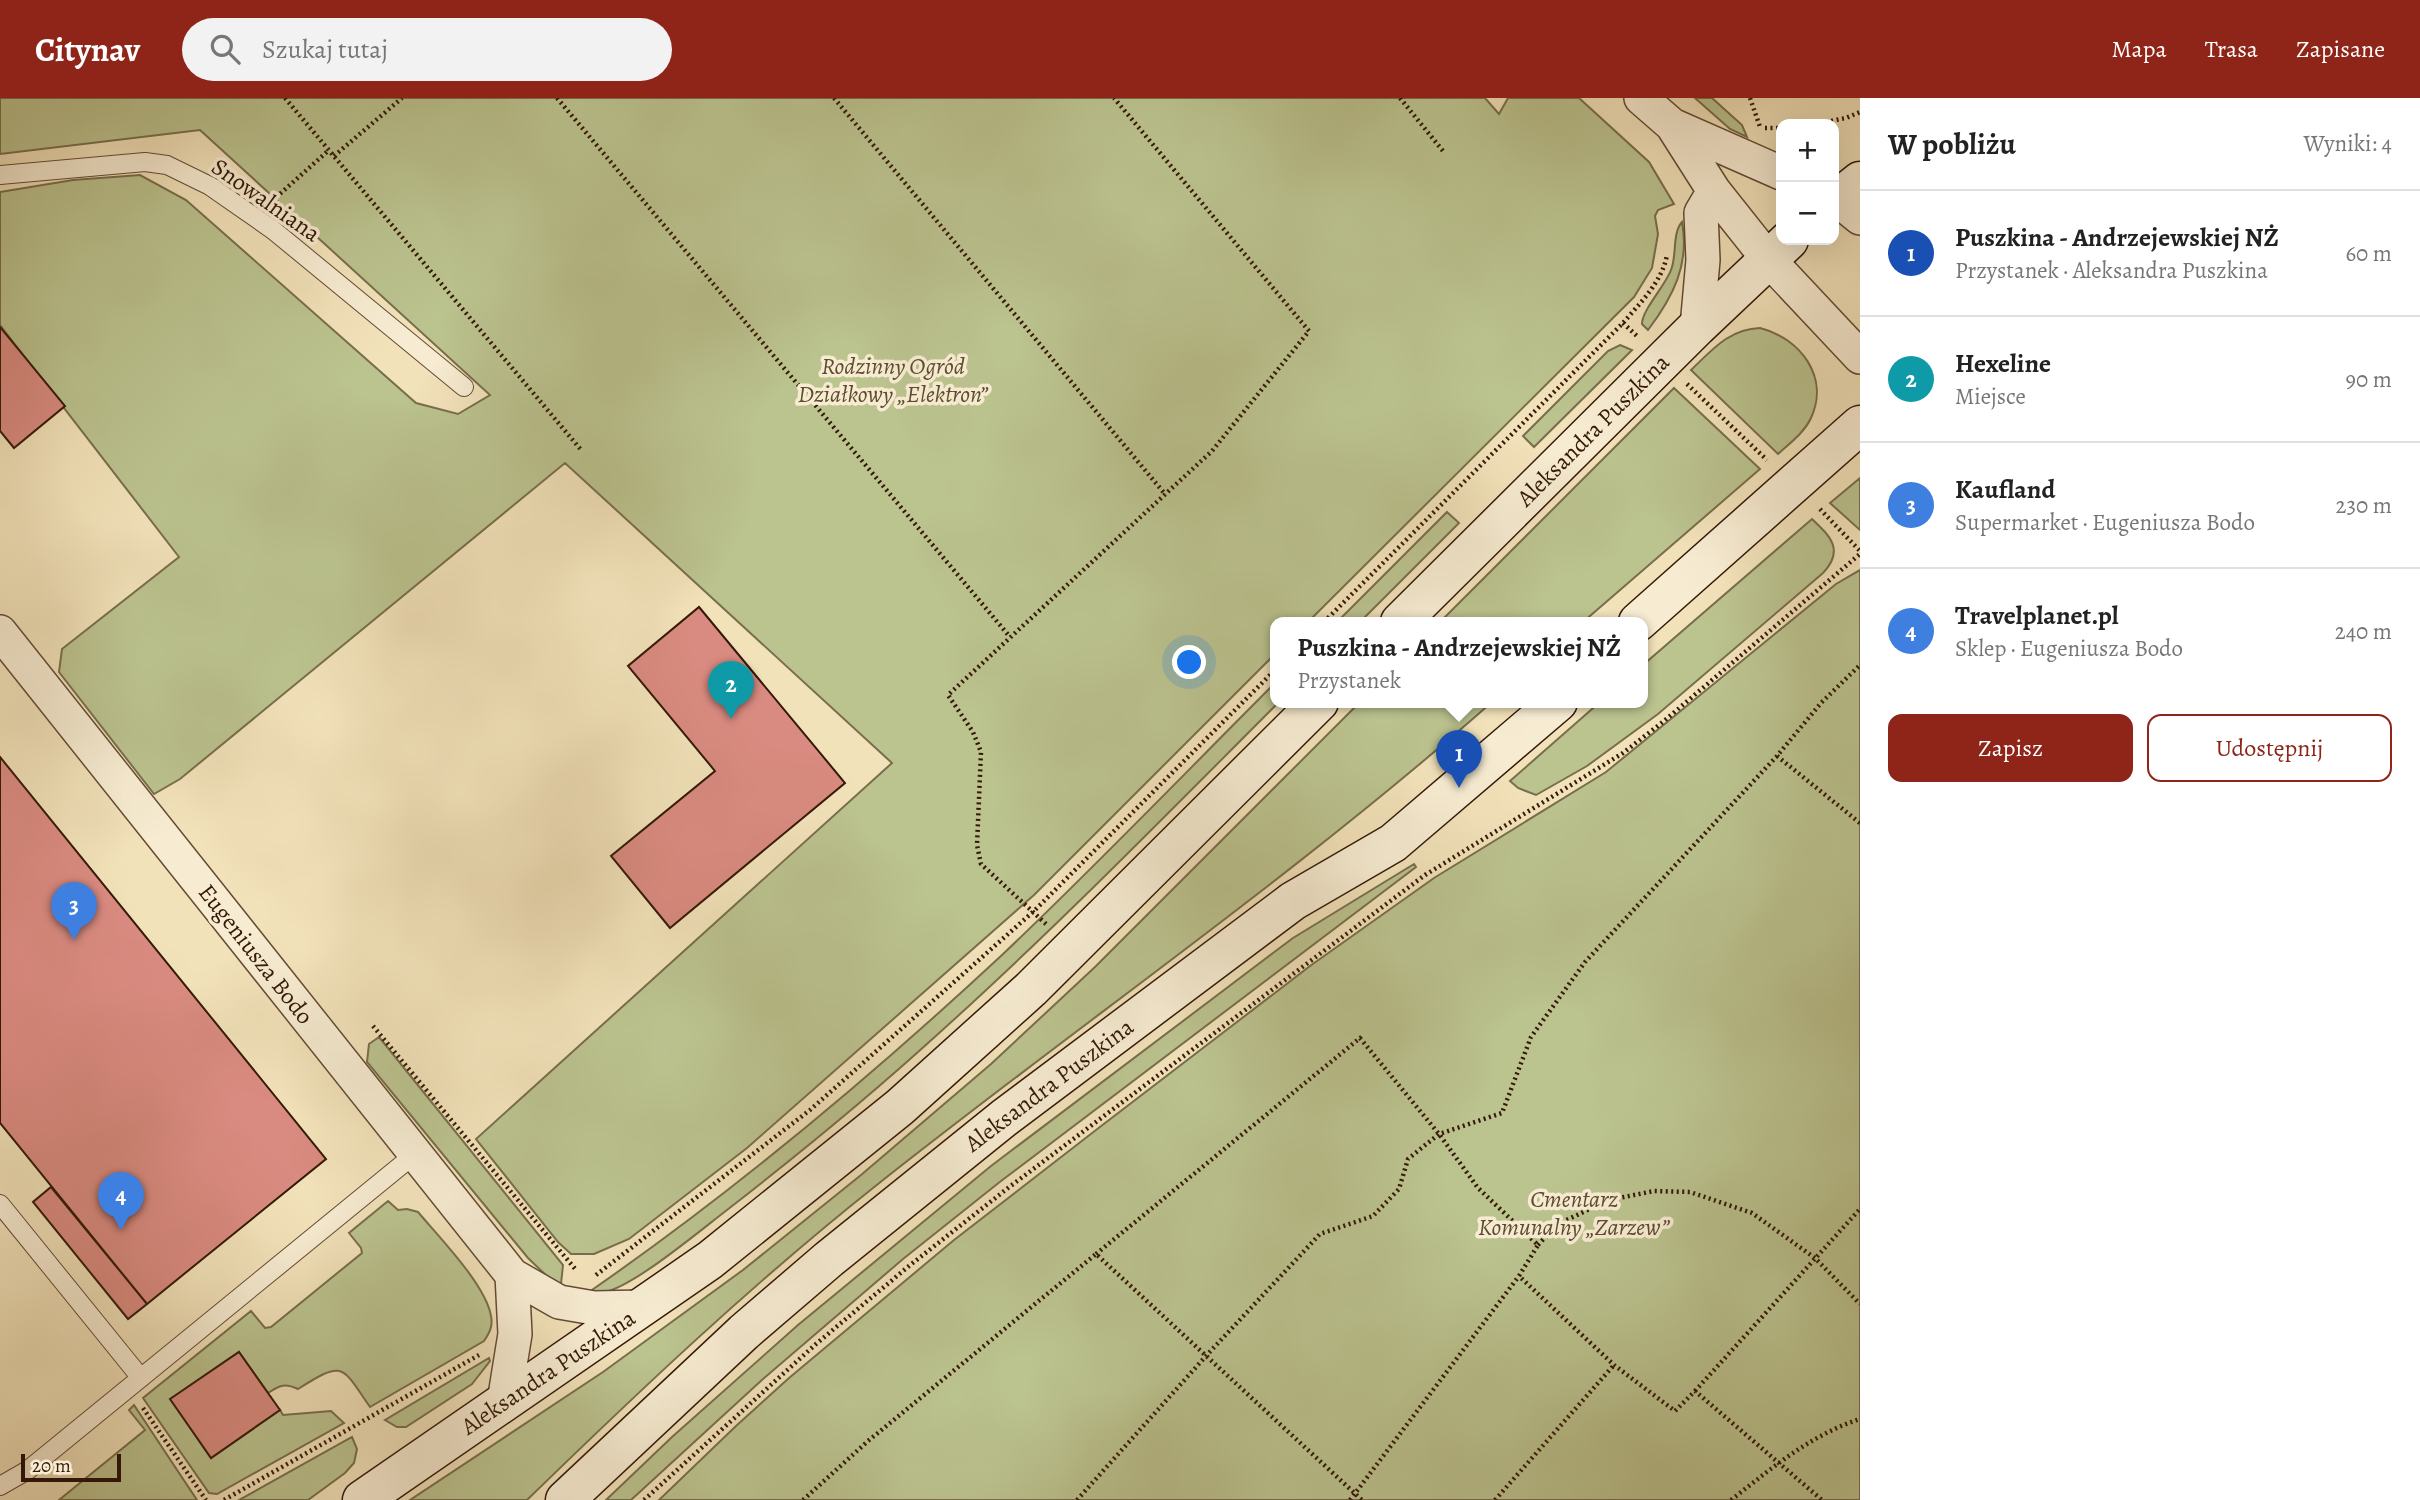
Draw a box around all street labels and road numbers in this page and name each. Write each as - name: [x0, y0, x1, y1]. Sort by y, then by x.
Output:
- street label: Snowalniana: [205, 151, 328, 250]
- street label: Aleksandra Puszkina: [1509, 346, 1677, 514]
- street label: Eugeniusza Bodo: [191, 877, 321, 1031]
- street label: Aleksandra Puszkina: [957, 1010, 1141, 1160]
- street label: Aleksandra Puszkina: [454, 1301, 642, 1443]

